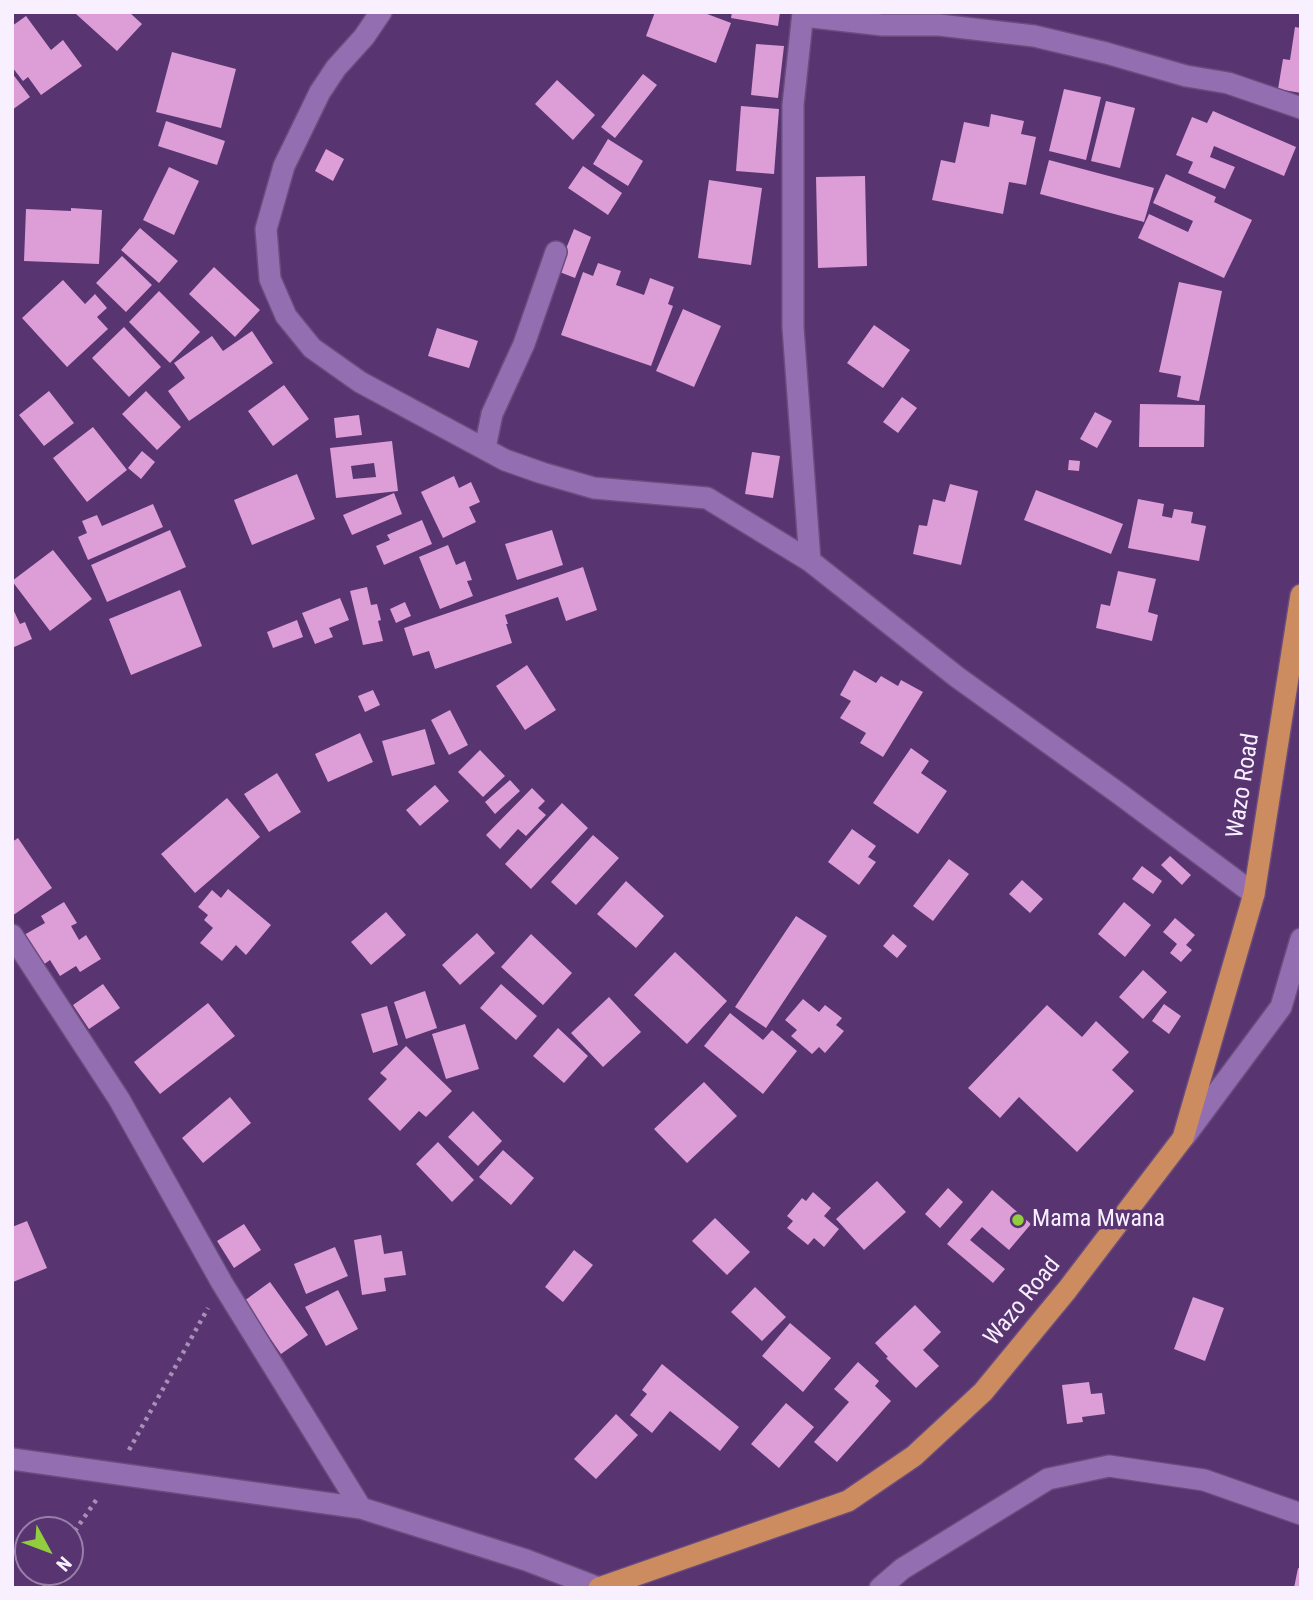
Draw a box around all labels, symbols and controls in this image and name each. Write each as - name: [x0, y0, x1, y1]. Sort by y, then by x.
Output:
- street label: Wazo Road: [1222, 732, 1266, 840]
- place label: Mama Mwana: [1032, 1206, 1165, 1234]
- marker: Mama Mwana: [1010, 1212, 1026, 1228]
- street label: Wazo Road: [979, 1252, 1067, 1352]
- north arrow: [14, 1516, 84, 1586]
- text: N: [51, 1552, 76, 1576]

